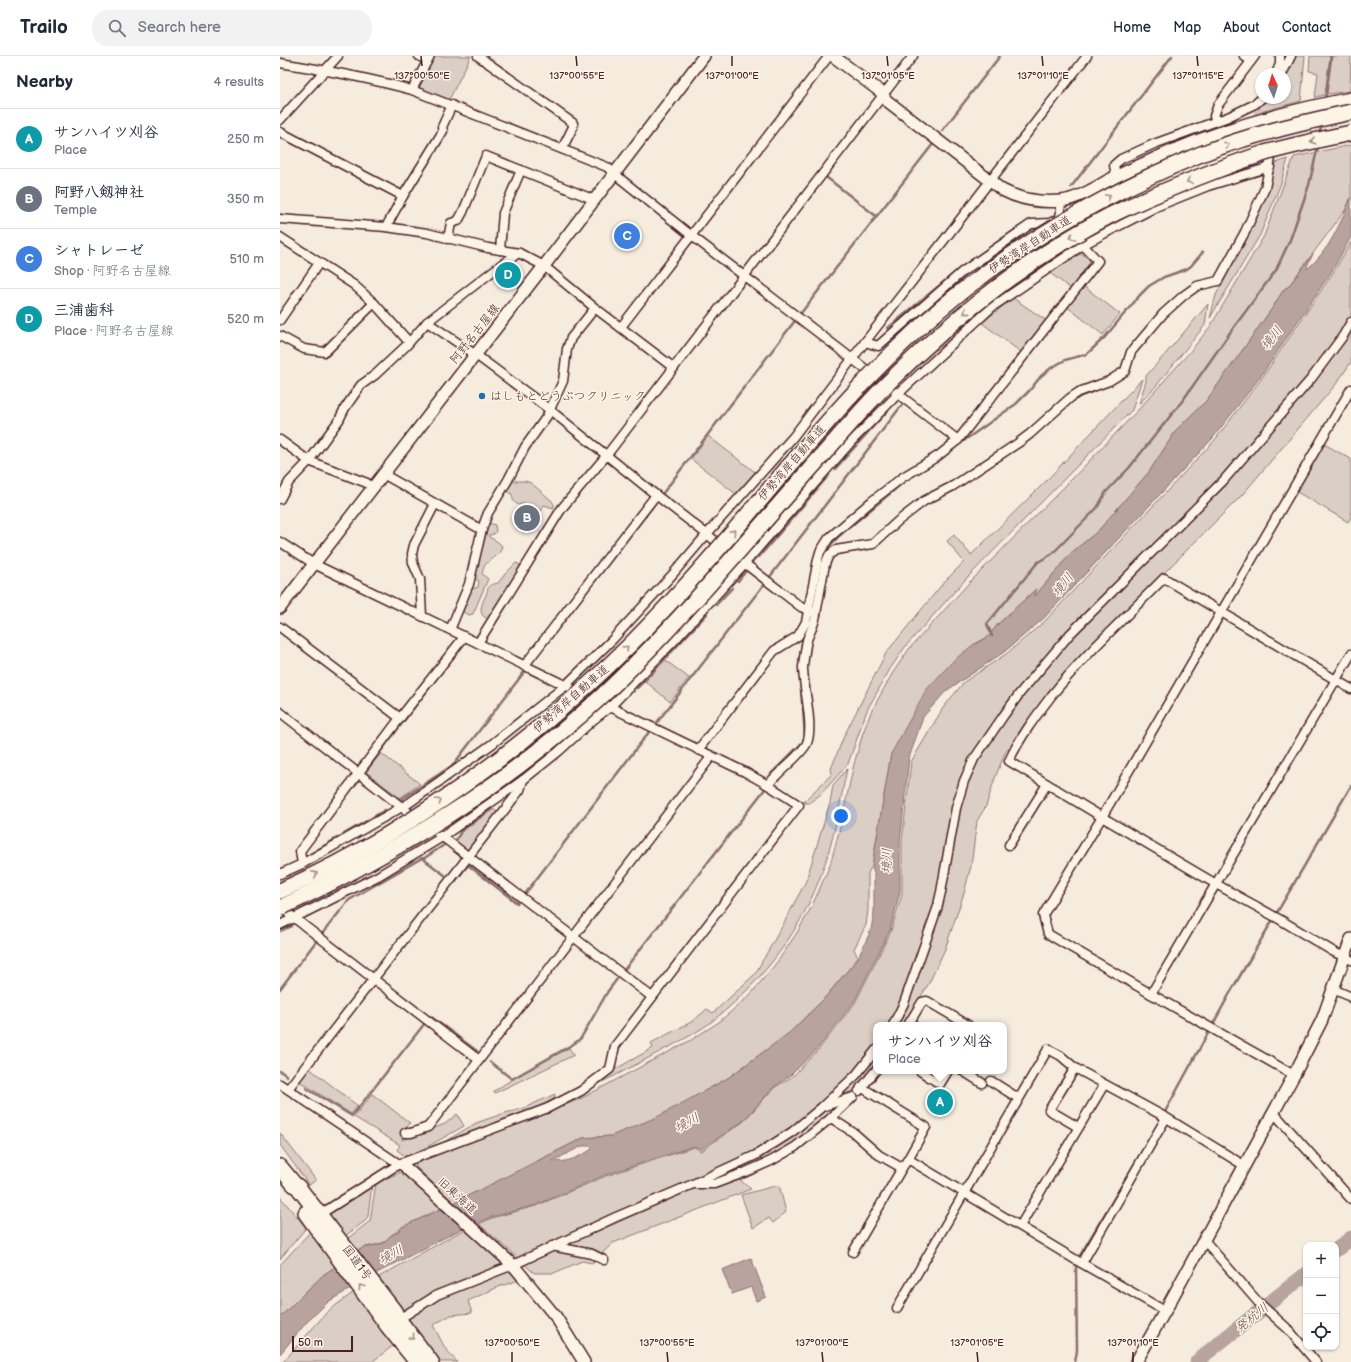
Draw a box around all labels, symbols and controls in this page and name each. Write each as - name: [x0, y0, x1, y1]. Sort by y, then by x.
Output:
- search box: [92, 10, 372, 46]
- text: Trailo: [20, 16, 68, 39]
- icon: search: [106, 17, 128, 39]
- text: Search here: [138, 18, 221, 37]
- text: Home: [1113, 19, 1151, 36]
- text: Map: [1173, 19, 1201, 36]
- text: About: [1223, 19, 1260, 36]
- text: Contact: [1282, 19, 1331, 36]
- north arrow: [1255, 68, 1291, 104]
- text: 137°00'50"E: [394, 70, 450, 82]
- text: 137°00'55"E: [549, 70, 605, 82]
- text: 137°01'00"E: [705, 70, 759, 82]
- text: 137°01'05"E: [861, 70, 915, 82]
- text: 137°01'10"E: [1017, 70, 1069, 82]
- text: 137°01'15"E: [1172, 70, 1224, 82]
- text: Nearby: [16, 72, 73, 92]
- text: 4 results: [214, 74, 264, 90]
- text: サンハイツ刈谷: [54, 123, 158, 142]
- text: A: [25, 131, 33, 147]
- text: 250 m: [227, 131, 264, 147]
- one-way arrow: [1310, 137, 1316, 145]
- text: Place: [54, 142, 87, 158]
- one-way arrow: [1223, 142, 1230, 150]
- one-way arrow: [1186, 176, 1193, 184]
- text: 阿野八剱神社: [54, 183, 144, 202]
- text: B: [24, 191, 34, 207]
- text: 350 m: [227, 191, 264, 207]
- one-way arrow: [1104, 194, 1111, 202]
- text: Temple: [54, 202, 97, 218]
- street label: 伊勢湾岸自動車道: [986, 213, 1074, 277]
- pin: C: [614, 221, 640, 251]
- one-way arrow: [1069, 233, 1076, 240]
- text: シャトレーゼ: [54, 241, 144, 260]
- text: C: [24, 251, 34, 267]
- text: 510 m: [230, 251, 264, 267]
- pin: D: [495, 260, 521, 290]
- text: Shop · 阿野名古屋線: [54, 263, 170, 279]
- text: 三浦歯科: [54, 301, 114, 320]
- street label: 阿野名古屋線: [447, 301, 503, 367]
- one-way arrow: [964, 308, 971, 315]
- text: D: [24, 311, 34, 327]
- text: 520 m: [227, 311, 264, 327]
- text: Place · 阿野名古屋線: [54, 323, 173, 339]
- water label: 境川: [1258, 323, 1286, 353]
- place label: はしもとどうぶつクリニック: [490, 389, 646, 404]
- marker: はしもとどうぶつクリニック: [477, 391, 487, 401]
- street label: 伊勢湾岸自動車道: [755, 422, 829, 504]
- pin: B: [514, 503, 540, 533]
- one-way arrow: [728, 529, 735, 536]
- water label: 境川: [1049, 570, 1077, 600]
- one-way arrow: [621, 645, 629, 653]
- street label: 伊勢湾岸自動車道: [530, 662, 612, 736]
- one-way arrow: [435, 798, 442, 806]
- your location: [831, 806, 851, 826]
- water label: 境川: [879, 848, 895, 874]
- one-way arrow: [311, 871, 318, 879]
- popup: [873, 1022, 1007, 1074]
- text: サンハイツ刈谷: [888, 1032, 992, 1051]
- text: Place: [888, 1051, 921, 1067]
- pin: A: [927, 1087, 953, 1117]
- water label: 境川: [672, 1110, 702, 1136]
- street label: 旧東海道: [434, 1174, 480, 1218]
- street label: 国道1号: [339, 1242, 375, 1284]
- water label: 境川: [376, 1242, 406, 1268]
- map controls: [1303, 1242, 1339, 1350]
- button: +: [1303, 1242, 1339, 1278]
- button: −: [1303, 1278, 1339, 1314]
- one-way arrow: [358, 1284, 365, 1291]
- water label: 発杭川: [1232, 1300, 1272, 1336]
- button: locate: [1303, 1314, 1339, 1350]
- one-way arrow: [407, 1333, 414, 1340]
- scale bar: [292, 1334, 353, 1353]
- text: 50 m: [298, 1336, 323, 1349]
- text: 137°00'50"E: [484, 1337, 540, 1349]
- text: 137°00'55"E: [639, 1337, 695, 1349]
- text: 137°01'00"E: [795, 1337, 849, 1349]
- text: 137°01'05"E: [950, 1337, 1004, 1349]
- text: 137°01'10"E: [1107, 1337, 1159, 1349]

